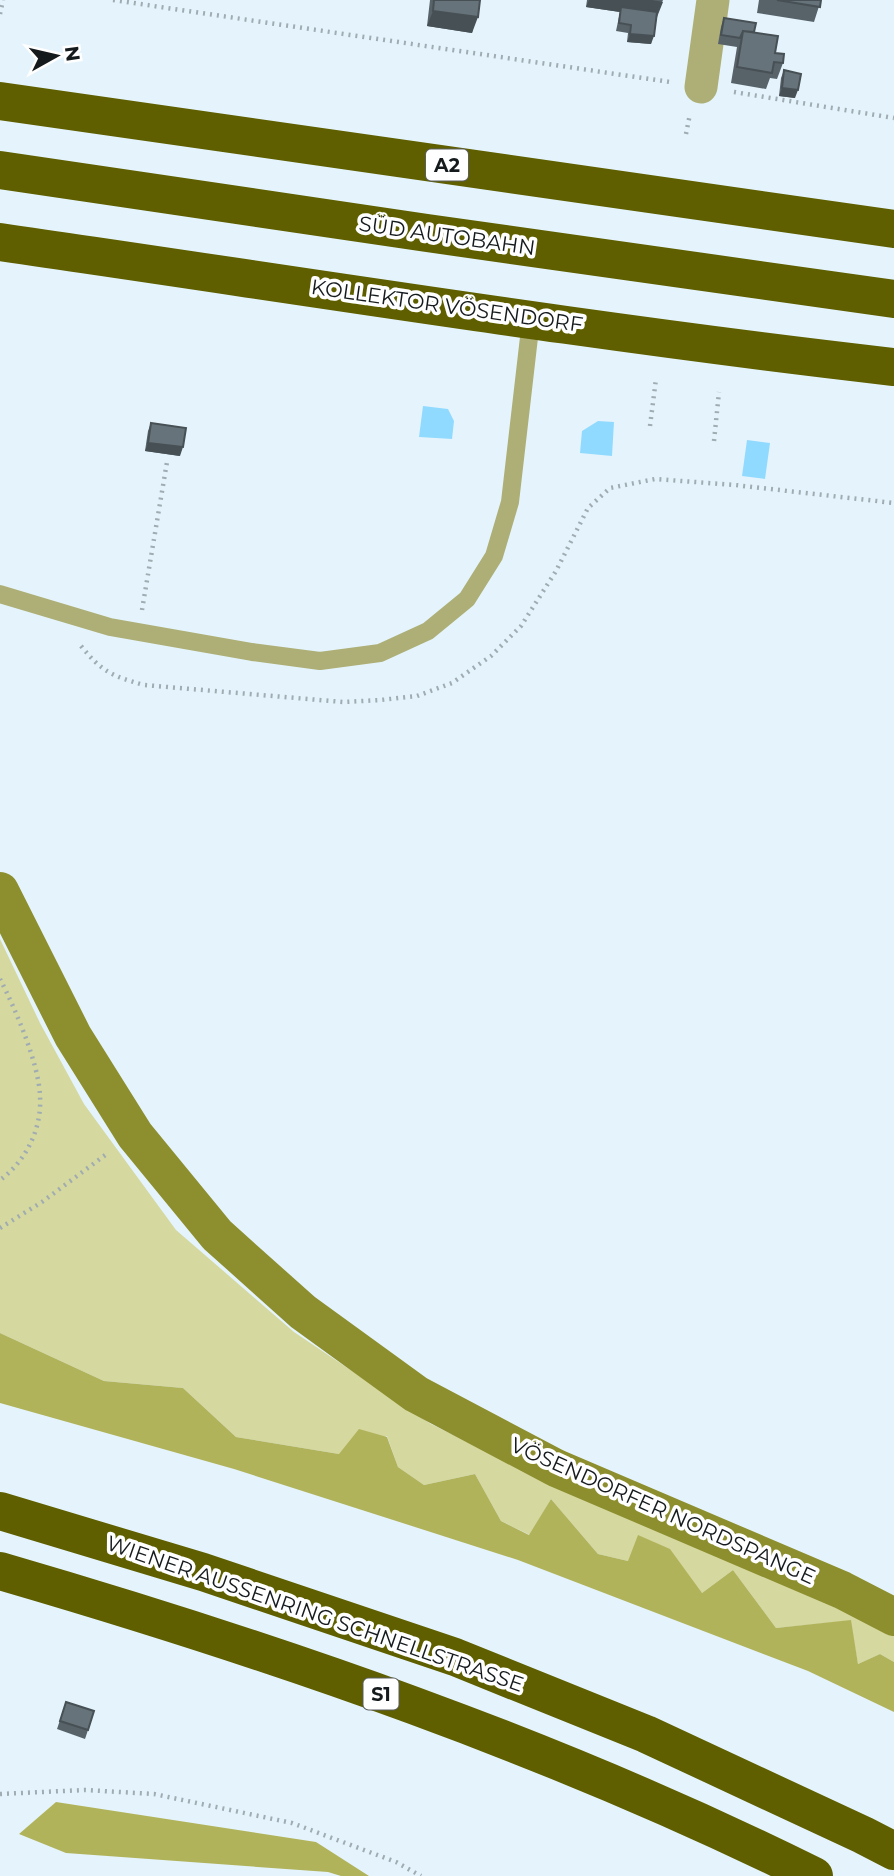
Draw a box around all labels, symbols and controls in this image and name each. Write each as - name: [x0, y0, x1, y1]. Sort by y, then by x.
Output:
- north arrow: [21, 21, 91, 91]
- text: N: [60, 44, 85, 63]
- road number: A2: [426, 150, 468, 181]
- street label: SÜD AUTOBAHN: [357, 211, 537, 260]
- street label: KOLLEKTOR VÖSENDORF: [310, 274, 585, 337]
- street label: VÖSENDORFER NORDSPANGE: [507, 1432, 819, 1589]
- street label: WIENER AUSSENRING SCHNELLSTRASSE: [103, 1530, 527, 1697]
- road number: S1: [364, 1678, 398, 1710]

